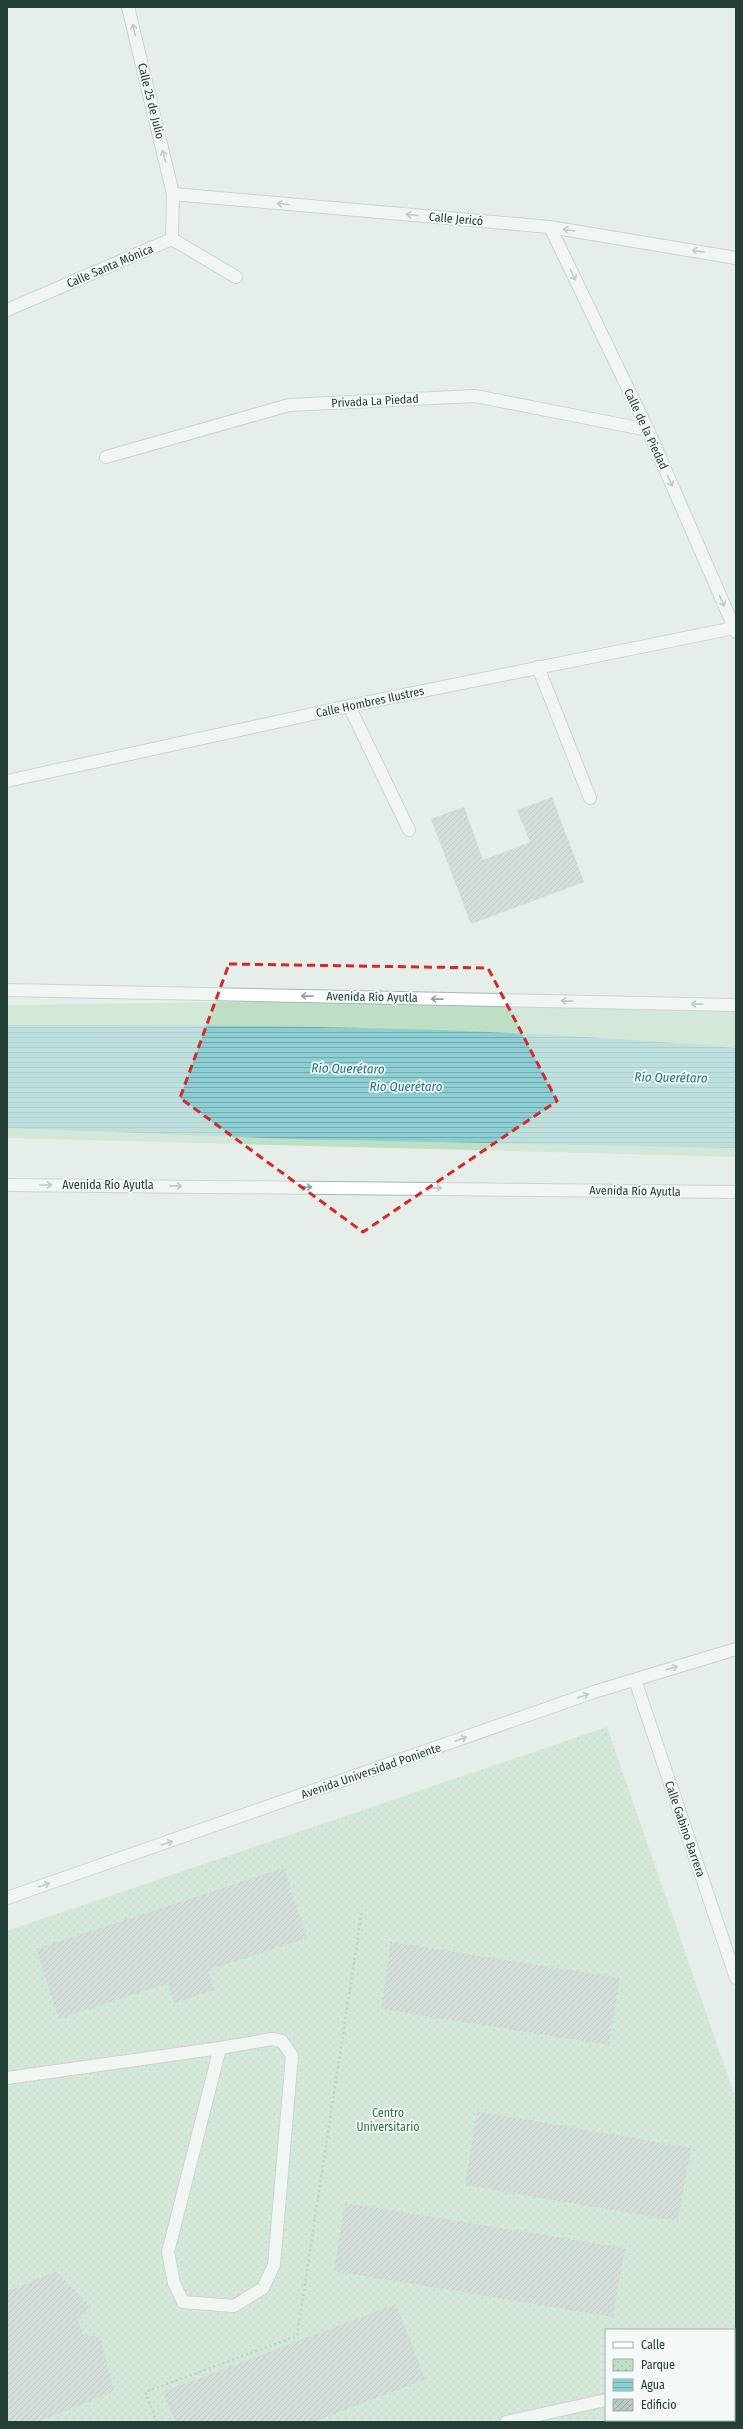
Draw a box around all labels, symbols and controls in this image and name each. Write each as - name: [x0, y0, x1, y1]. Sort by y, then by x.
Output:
- one-way arrow: [129, 24, 137, 37]
- street label: Calle 25 de Julio: [135, 62, 167, 140]
- one-way arrow: [160, 150, 168, 163]
- one-way arrow: [277, 200, 290, 207]
- street label: Calle Jericó: [428, 210, 484, 228]
- one-way arrow: [406, 211, 419, 219]
- one-way arrow: [563, 226, 576, 234]
- street label: Calle Santa Mónica: [65, 241, 155, 291]
- one-way arrow: [691, 247, 704, 255]
- one-way arrow: [570, 269, 577, 281]
- street label: Calle de la Piedad: [621, 386, 671, 472]
- street label: Privada La Piedad: [331, 392, 419, 410]
- one-way arrow: [667, 475, 674, 487]
- one-way arrow: [719, 594, 726, 606]
- street label: Calle Hombres Ilustres: [315, 684, 425, 720]
- street label: Avenida Río Ayutla: [326, 989, 418, 1005]
- one-way arrow: [301, 992, 314, 1000]
- one-way arrow: [431, 995, 444, 1003]
- one-way arrow: [561, 998, 574, 1005]
- one-way arrow: [691, 1000, 704, 1008]
- water label: Río Querétaro: [311, 1060, 385, 1077]
- water label: Río Querétaro: [634, 1069, 708, 1086]
- water label: Rio Querétaro: [369, 1079, 443, 1094]
- street label: Avenida Río Ayutla: [62, 1178, 154, 1192]
- one-way arrow: [39, 1181, 52, 1189]
- one-way arrow: [169, 1182, 182, 1190]
- one-way arrow: [299, 1183, 312, 1191]
- street label: Avenida Río Ayutla: [589, 1183, 681, 1199]
- one-way arrow: [429, 1184, 442, 1192]
- one-way arrow: [665, 1664, 678, 1671]
- one-way arrow: [577, 1691, 589, 1699]
- one-way arrow: [455, 1735, 467, 1743]
- street label: Avenida Universidad Poniente: [299, 1740, 443, 1802]
- street label: Calle Gabino Barrera: [662, 1779, 708, 1879]
- one-way arrow: [160, 1838, 172, 1846]
- one-way arrow: [37, 1881, 49, 1889]
- park label: Centro Universitario: [356, 2106, 420, 2134]
- legend: [605, 2329, 735, 2421]
- text: Calle: [641, 2338, 665, 2352]
- text: Parque: [641, 2358, 675, 2372]
- text: Agua: [641, 2378, 665, 2392]
- text: Edificio: [641, 2398, 677, 2412]

